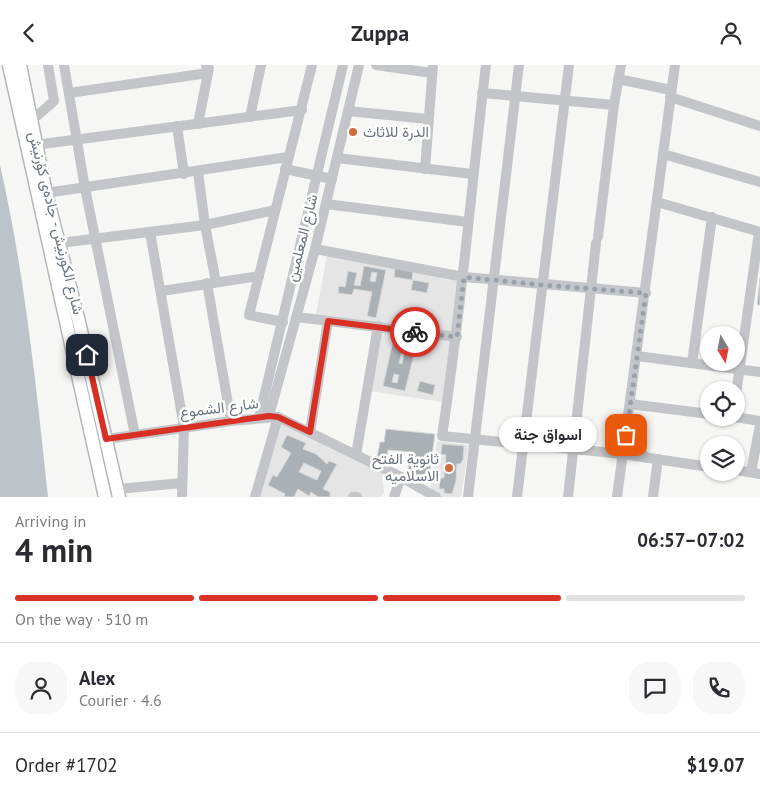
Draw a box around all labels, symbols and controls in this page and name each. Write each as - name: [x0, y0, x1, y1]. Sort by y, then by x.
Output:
- icon: back: [15, 19, 43, 47]
- text: Zuppa: [351, 19, 409, 47]
- icon: person: [717, 19, 745, 47]
- place label: الدرة للاثاث: [363, 122, 429, 141]
- marker: الدرة للاثاث: [347, 126, 359, 138]
- street label: شارع الكورنيش - جادەی کۆرنیش: [23, 129, 89, 317]
- street label: شارع المعلمين: [281, 192, 324, 284]
- courier: [390, 307, 440, 357]
- icon: bike: [401, 318, 429, 346]
- north arrow: [700, 326, 745, 371]
- map controls: [700, 326, 745, 481]
- pin: [66, 334, 108, 376]
- icon: home: [73, 341, 101, 369]
- button: locate: [700, 381, 745, 426]
- street label: شارع الشموع: [178, 393, 260, 424]
- pin: [605, 414, 647, 456]
- callout: اسواق جنة: [498, 417, 596, 453]
- icon: bag: [612, 421, 640, 449]
- text: اسواق جنة: [514, 424, 582, 444]
- button: layers: [700, 436, 745, 481]
- place label: ثانوية الفتح الاسلاميه: [372, 449, 439, 485]
- marker: ثانوية الفتح الاسلاميه: [443, 462, 455, 474]
- text: Arriving in: [15, 511, 86, 531]
- text: 06:57–07:02: [637, 528, 745, 552]
- text: 4 min: [15, 529, 93, 571]
- text: On the way · 510 m: [15, 609, 148, 629]
- button: person: [15, 662, 67, 714]
- button: chat: [629, 662, 681, 714]
- button: phone: [693, 662, 745, 714]
- text: Alex: [79, 666, 115, 690]
- text: Courier · 4.6: [79, 690, 162, 710]
- text: Order #1702: [15, 753, 118, 777]
- text: $19.07: [686, 753, 745, 777]

